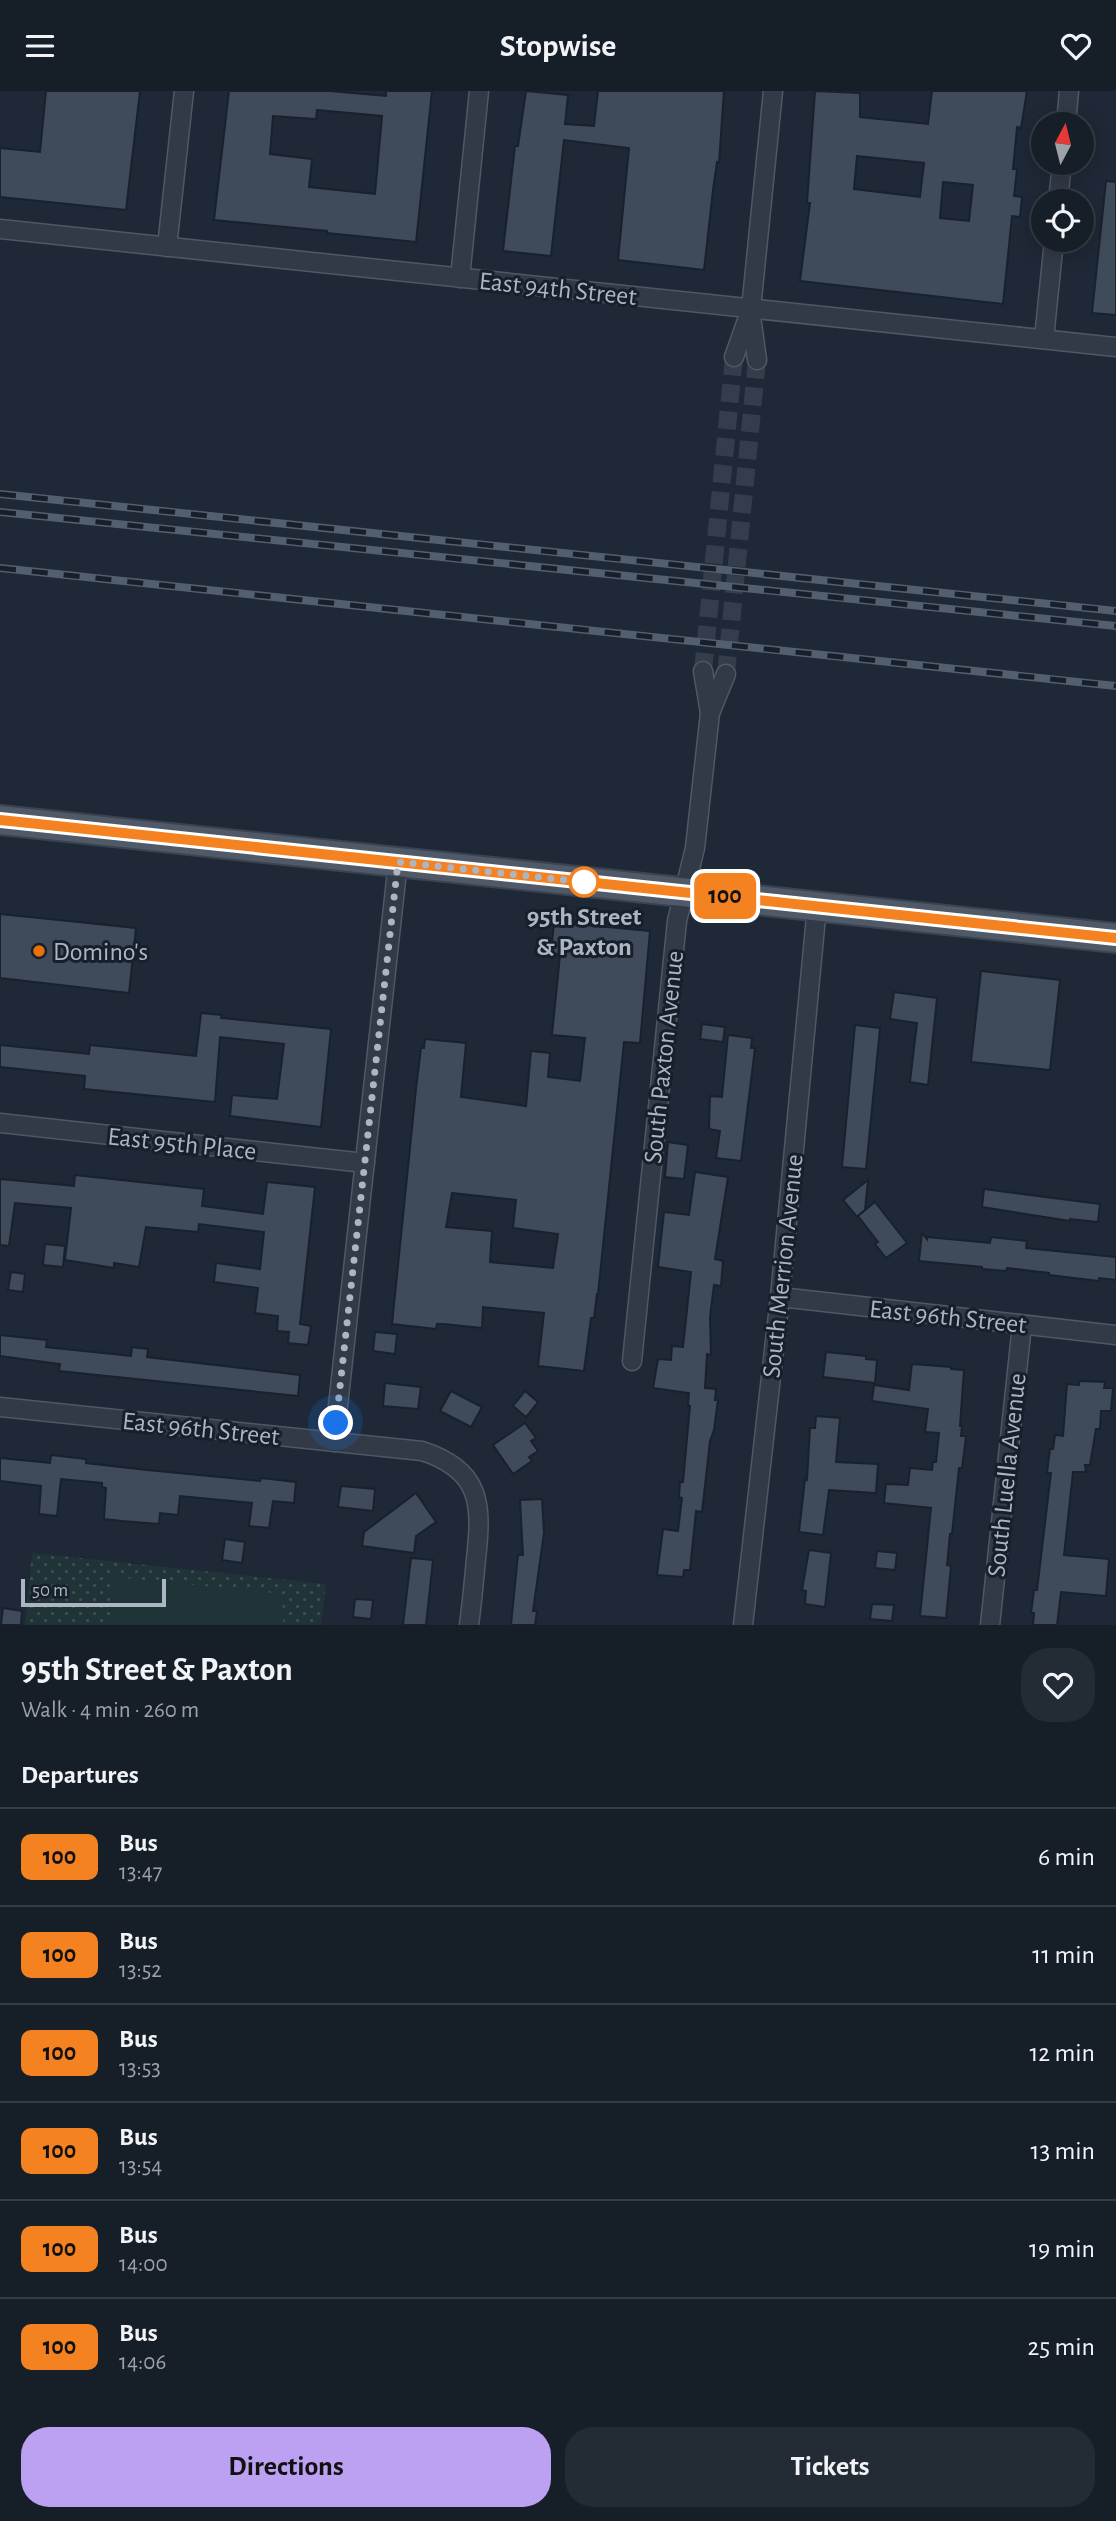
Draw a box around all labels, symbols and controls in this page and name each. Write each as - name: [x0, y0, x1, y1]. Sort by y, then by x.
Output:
- icon: menu: [21, 27, 59, 65]
- icon: heart: [1057, 27, 1095, 65]
- text: Stopwise: [500, 30, 616, 62]
- north arrow: [1031, 112, 1094, 175]
- map controls: [1031, 112, 1094, 252]
- button: locate: [1031, 189, 1094, 252]
- street label: East 94th Street: [478, 268, 638, 310]
- marker: 95th Street & Paxton: [569, 867, 599, 897]
- line badge: 100: [685, 873, 765, 919]
- text: 100: [708, 884, 742, 908]
- place label: 95th Street & Paxton: [527, 904, 641, 960]
- place label: Domino's: [53, 939, 148, 965]
- marker: Domino's: [31, 943, 47, 959]
- street label: South Paxton Avenue: [640, 949, 688, 1165]
- street label: East 95th Place: [106, 1123, 258, 1165]
- street label: South Merrion Avenue: [758, 1153, 808, 1379]
- street label: East 96th Street: [868, 1296, 1028, 1338]
- street label: South Luella Avenue: [983, 1372, 1031, 1578]
- your location: [318, 1405, 353, 1440]
- street label: East 96th Street: [121, 1408, 281, 1450]
- scale bar: [21, 1576, 166, 1608]
- text: 50 m: [32, 1581, 68, 1600]
- button: heart: [1021, 1648, 1095, 1722]
- text: 95th Street & Paxton: [21, 1654, 293, 1687]
- text: Walk · 4 min · 260 m: [21, 1699, 199, 1722]
- text: Departures: [21, 1762, 139, 1788]
- text: Bus: [119, 1830, 158, 1856]
- text: 6 min: [1038, 1844, 1095, 1870]
- text: 100: [43, 1845, 76, 1869]
- text: 13:47: [119, 1861, 162, 1884]
- text: Bus: [119, 1928, 158, 1954]
- text: 11 min: [1032, 1942, 1095, 1968]
- text: 100: [43, 1943, 76, 1967]
- text: 13:52: [119, 1959, 162, 1982]
- text: Bus: [119, 2026, 158, 2052]
- text: 12 min: [1029, 2040, 1095, 2066]
- text: 100: [43, 2041, 76, 2065]
- text: 13:53: [119, 2057, 161, 2080]
- text: Bus: [119, 2124, 158, 2150]
- text: 13 min: [1031, 2138, 1095, 2164]
- text: 100: [43, 2139, 76, 2163]
- text: 13:54: [119, 2155, 162, 2178]
- text: Bus: [119, 2222, 158, 2248]
- text: 19 min: [1029, 2236, 1095, 2262]
- text: 100: [43, 2237, 76, 2261]
- text: 14:00: [119, 2253, 168, 2276]
- text: Bus: [119, 2320, 158, 2346]
- text: 25 min: [1028, 2334, 1095, 2360]
- text: 100: [43, 2335, 76, 2359]
- text: 14:06: [119, 2351, 166, 2374]
- button: Directions: [21, 2427, 551, 2507]
- button: Tickets: [565, 2427, 1095, 2507]

